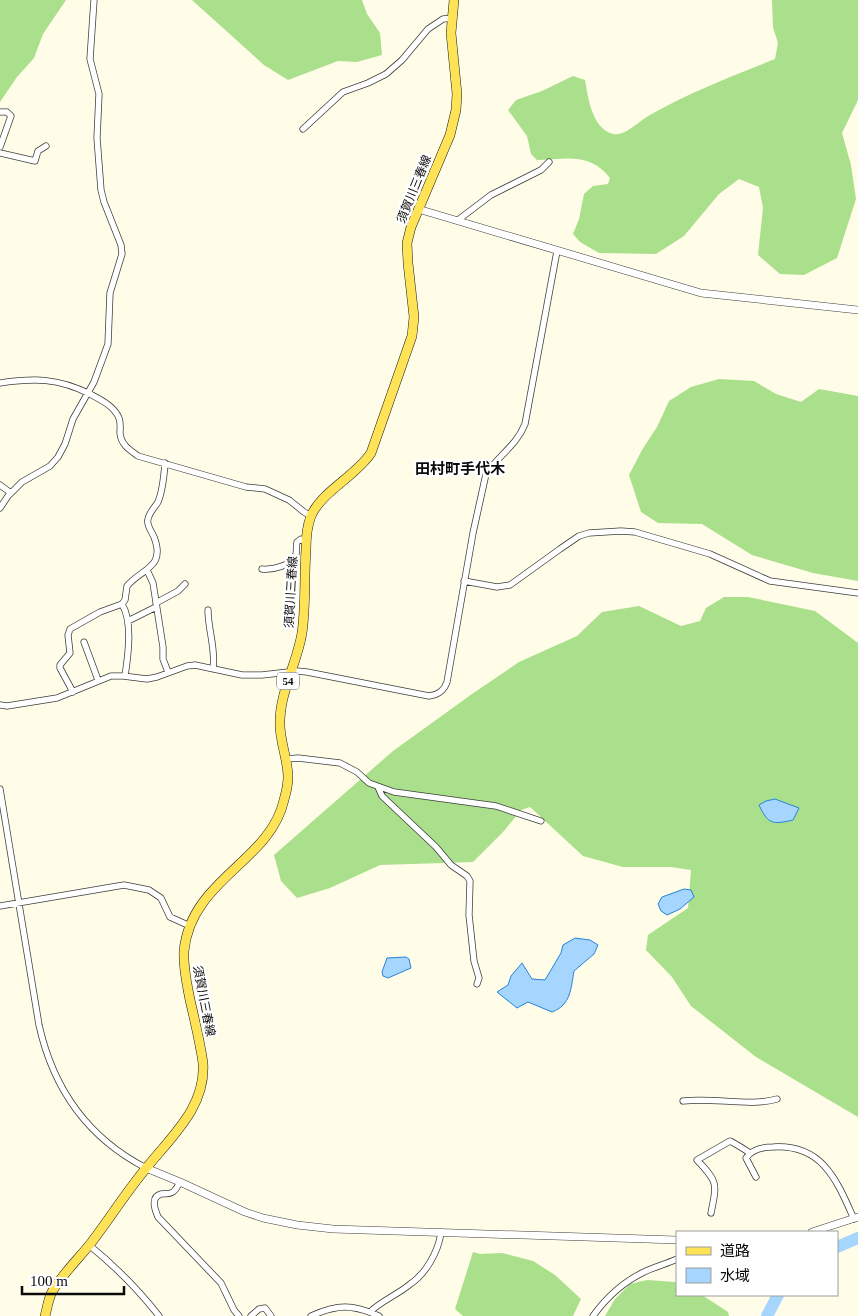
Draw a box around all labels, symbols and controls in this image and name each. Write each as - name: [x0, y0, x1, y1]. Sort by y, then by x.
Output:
- street label: 須賀川三春線: [394, 153, 434, 225]
- district label: 田村町手代木: [415, 460, 505, 477]
- street label: 須賀川三春線: [282, 556, 300, 628]
- road number: 54: [277, 672, 299, 689]
- street label: 須賀川三春線: [190, 964, 218, 1038]
- legend: [676, 1231, 838, 1296]
- text: 道路: [720, 1243, 750, 1259]
- scale bar: [22, 1264, 125, 1296]
- text: 水域: [720, 1268, 750, 1284]
- text: 100 m: [30, 1273, 68, 1289]

